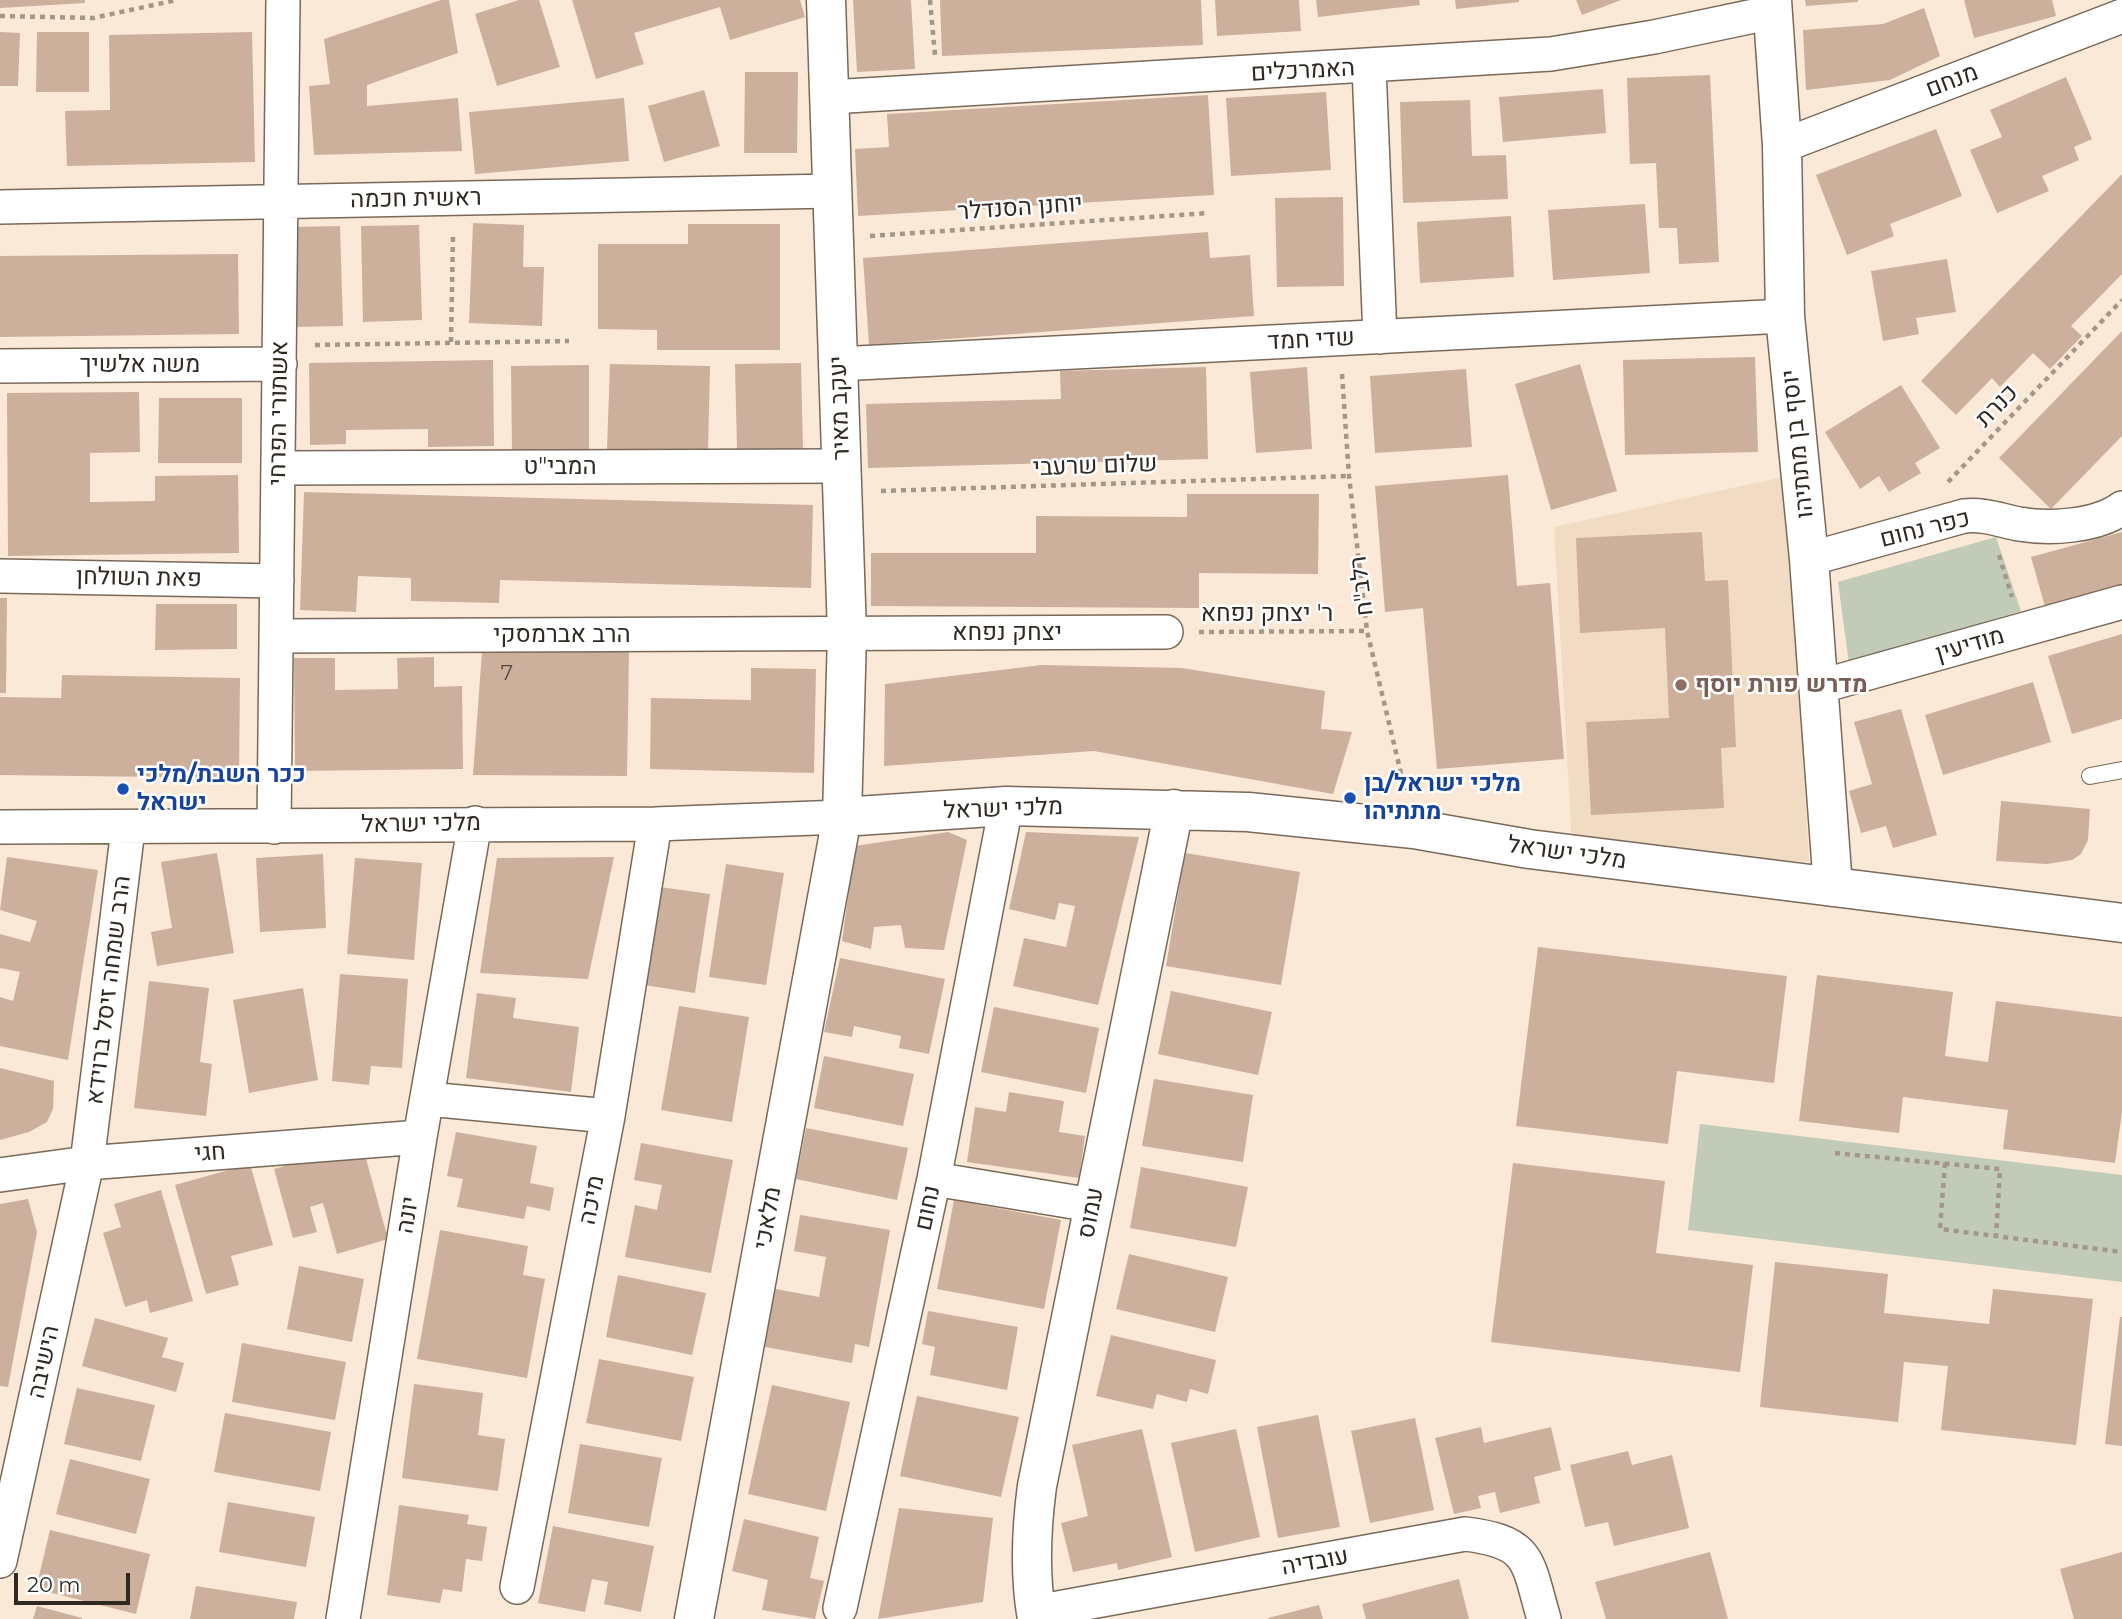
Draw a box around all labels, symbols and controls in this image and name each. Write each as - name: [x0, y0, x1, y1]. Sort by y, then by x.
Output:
- street label: האמרכלים: [1250, 54, 1356, 88]
- street label: מנחם: [1922, 58, 1982, 104]
- street label: ראשית חכמה: [350, 183, 482, 215]
- street label: יוחנן הסנדלר: [956, 189, 1084, 227]
- street label: שדי חמד: [1267, 323, 1355, 357]
- street label: אשתורי הפרחי: [263, 340, 295, 486]
- street label: משה אלשיך: [80, 351, 200, 379]
- street label: יעקב מאיר: [824, 355, 856, 461]
- street label: יוסף בן מתתיהו: [1776, 368, 1820, 520]
- street label: כנרת: [1970, 379, 2024, 433]
- street label: שלום שרעבי: [1032, 449, 1158, 483]
- street label: המבי"ט: [524, 453, 596, 481]
- street label: כפר נחום: [1877, 504, 1973, 554]
- street label: רלב"ח: [1344, 554, 1380, 618]
- street label: פאת השולחן: [76, 563, 202, 593]
- street label: ר' יצחק נפחא: [1201, 600, 1333, 628]
- street label: יצחק נפחא: [952, 619, 1062, 647]
- street label: הרב אברמסקי: [493, 621, 631, 649]
- street label: מודיעין: [1932, 621, 2008, 669]
- house number: 7: [501, 661, 513, 687]
- place label: מדרש פורת יוסף: [1695, 671, 1868, 699]
- marker: מדרש פורת יוסף: [1673, 677, 1689, 693]
- place label: ככר השבת/מלכי ישראל: [137, 761, 306, 817]
- place label: מלכי ישראל/בן מתתיהו: [1364, 770, 1521, 826]
- marker: ככר השבת/מלכי ישראל: [115, 781, 131, 797]
- marker: מלכי ישראל/בן מתתיהו: [1342, 790, 1358, 806]
- street label: מלכי ישראל: [943, 793, 1063, 825]
- street label: מלכי ישראל: [361, 809, 481, 839]
- street label: מלכי ישראל: [1506, 830, 1628, 876]
- street label: הרב שמחה זיסל ברוידא: [81, 874, 137, 1106]
- street label: חגי: [193, 1138, 227, 1168]
- street label: מיכה: [573, 1173, 611, 1227]
- street label: נחום: [909, 1183, 947, 1233]
- street label: מלאכי: [748, 1184, 788, 1252]
- street label: עמוס: [1072, 1185, 1110, 1241]
- street label: יונה: [391, 1194, 425, 1236]
- street label: הישיבה: [22, 1323, 66, 1401]
- street label: עובדיה: [1279, 1542, 1351, 1582]
- scale bar: [18, 1560, 133, 1604]
- text: 20 m: [27, 1572, 81, 1597]

